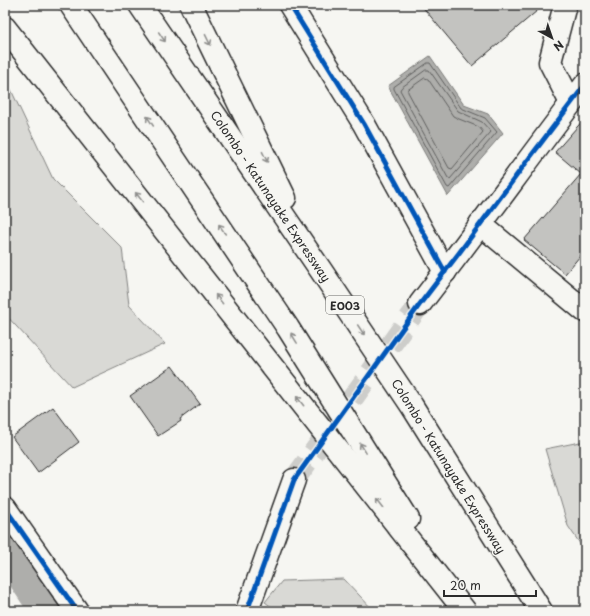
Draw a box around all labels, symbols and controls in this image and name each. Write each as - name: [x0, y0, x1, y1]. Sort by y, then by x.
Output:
- north arrow: [532, 18, 572, 58]
- one-way arrow: [158, 31, 166, 42]
- one-way arrow: [205, 34, 212, 46]
- text: N: [550, 37, 568, 56]
- street label: Colombo - Katunayake Expressway: [207, 107, 335, 285]
- one-way arrow: [146, 116, 154, 127]
- one-way arrow: [262, 150, 269, 162]
- one-way arrow: [134, 192, 143, 203]
- one-way arrow: [218, 224, 226, 235]
- one-way arrow: [215, 294, 224, 305]
- road number: E003: [326, 296, 364, 314]
- one-way arrow: [357, 324, 365, 335]
- one-way arrow: [290, 332, 298, 343]
- street label: Colombo - Katunayake Expressway: [388, 375, 510, 557]
- one-way arrow: [296, 396, 304, 407]
- one-way arrow: [359, 442, 367, 454]
- one-way arrow: [376, 498, 385, 509]
- scale bar: [444, 572, 536, 598]
- text: 20 m: [450, 576, 481, 594]

